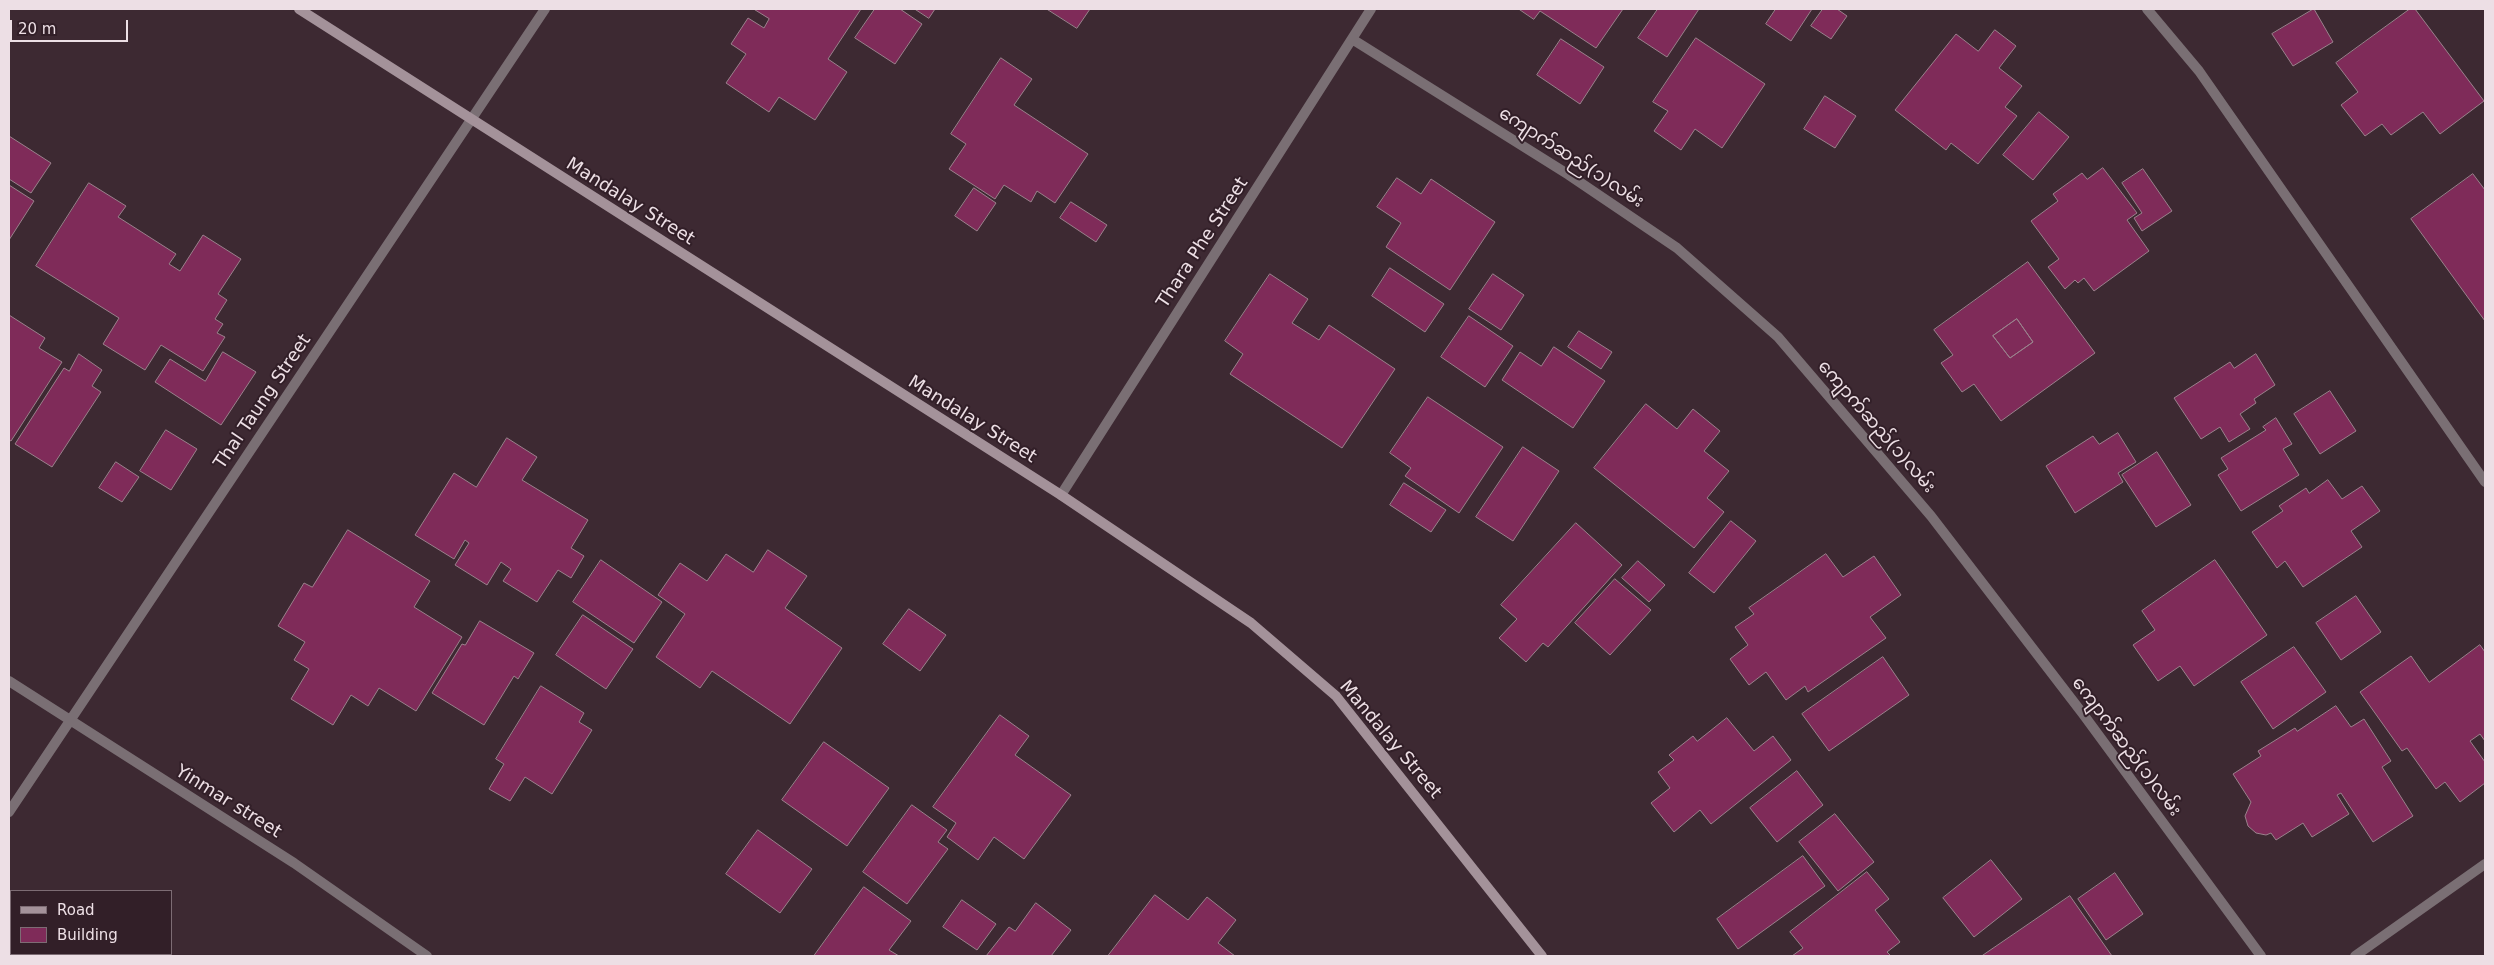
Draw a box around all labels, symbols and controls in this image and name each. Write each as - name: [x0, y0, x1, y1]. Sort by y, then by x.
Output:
- scale bar: [12, 10, 130, 42]
- text: 20 m: [18, 20, 56, 38]
- street label: ကျောက်ဆည်(၁)လမ်း: [1494, 103, 1648, 213]
- street label: Mandalay Street: [562, 154, 698, 250]
- street label: Thara Phe Street: [1153, 174, 1253, 312]
- street label: Thal Taung Street: [210, 331, 316, 473]
- street label: ကျောက်ဆည်(၁)လမ်း: [1813, 356, 1939, 498]
- street label: Mandalay Street: [904, 372, 1040, 468]
- street label: ကျောက်ဆည်(၁)လမ်း: [2067, 673, 2185, 821]
- street label: Mandalay Street: [1334, 677, 1446, 803]
- street label: Yinmar street: [171, 761, 285, 843]
- legend: [10, 890, 172, 955]
- text: Road: [57, 901, 95, 919]
- text: Building: [57, 926, 118, 944]

